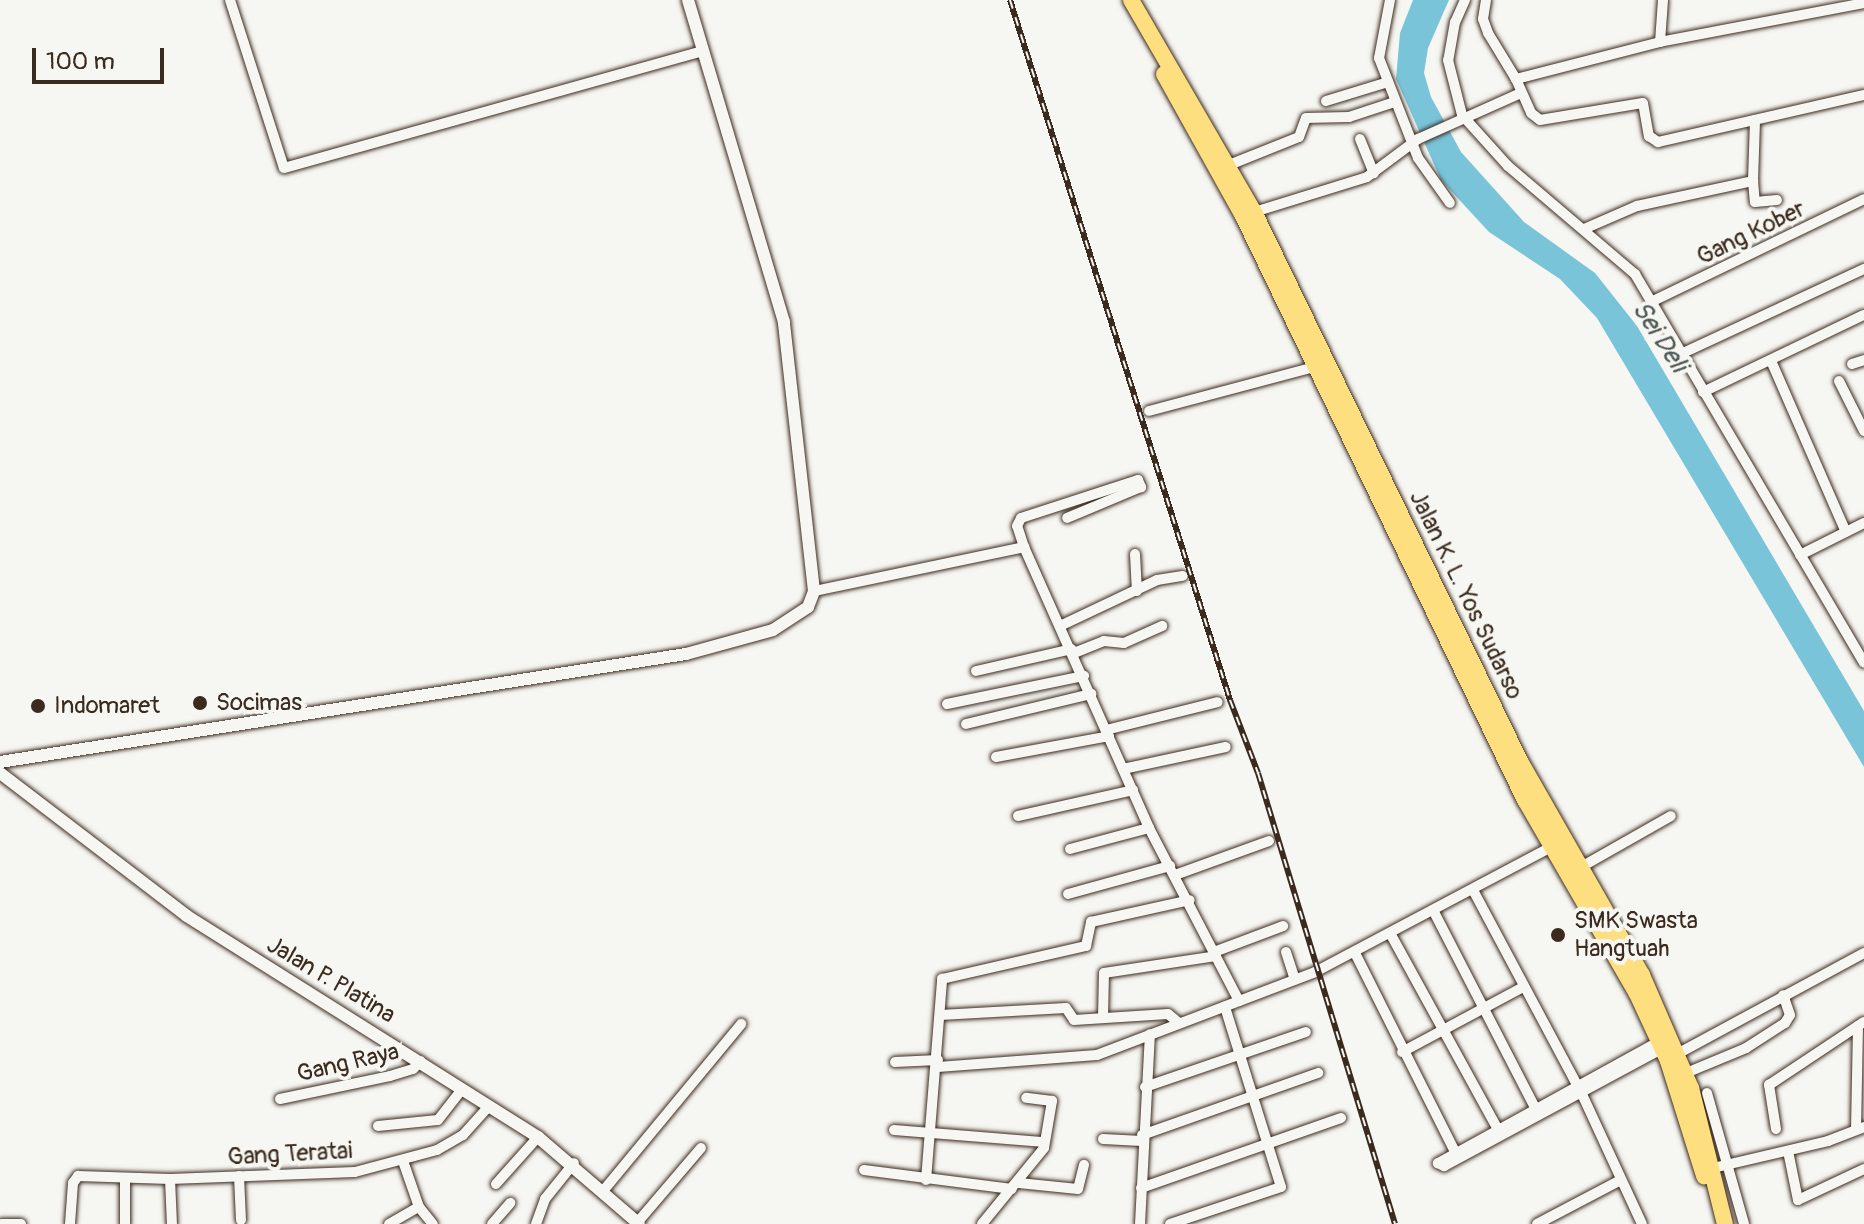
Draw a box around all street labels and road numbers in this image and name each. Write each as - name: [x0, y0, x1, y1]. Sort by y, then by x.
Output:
- street label: Gang Kober: [1692, 194, 1810, 272]
- street label: Jalan K. L. Yos Sudarso: [1403, 486, 1529, 704]
- street label: Jalan P. Platina: [262, 930, 400, 1030]
- street label: Gang Raya: [294, 1037, 402, 1089]
- street label: Gang Teratai: [227, 1136, 353, 1172]

